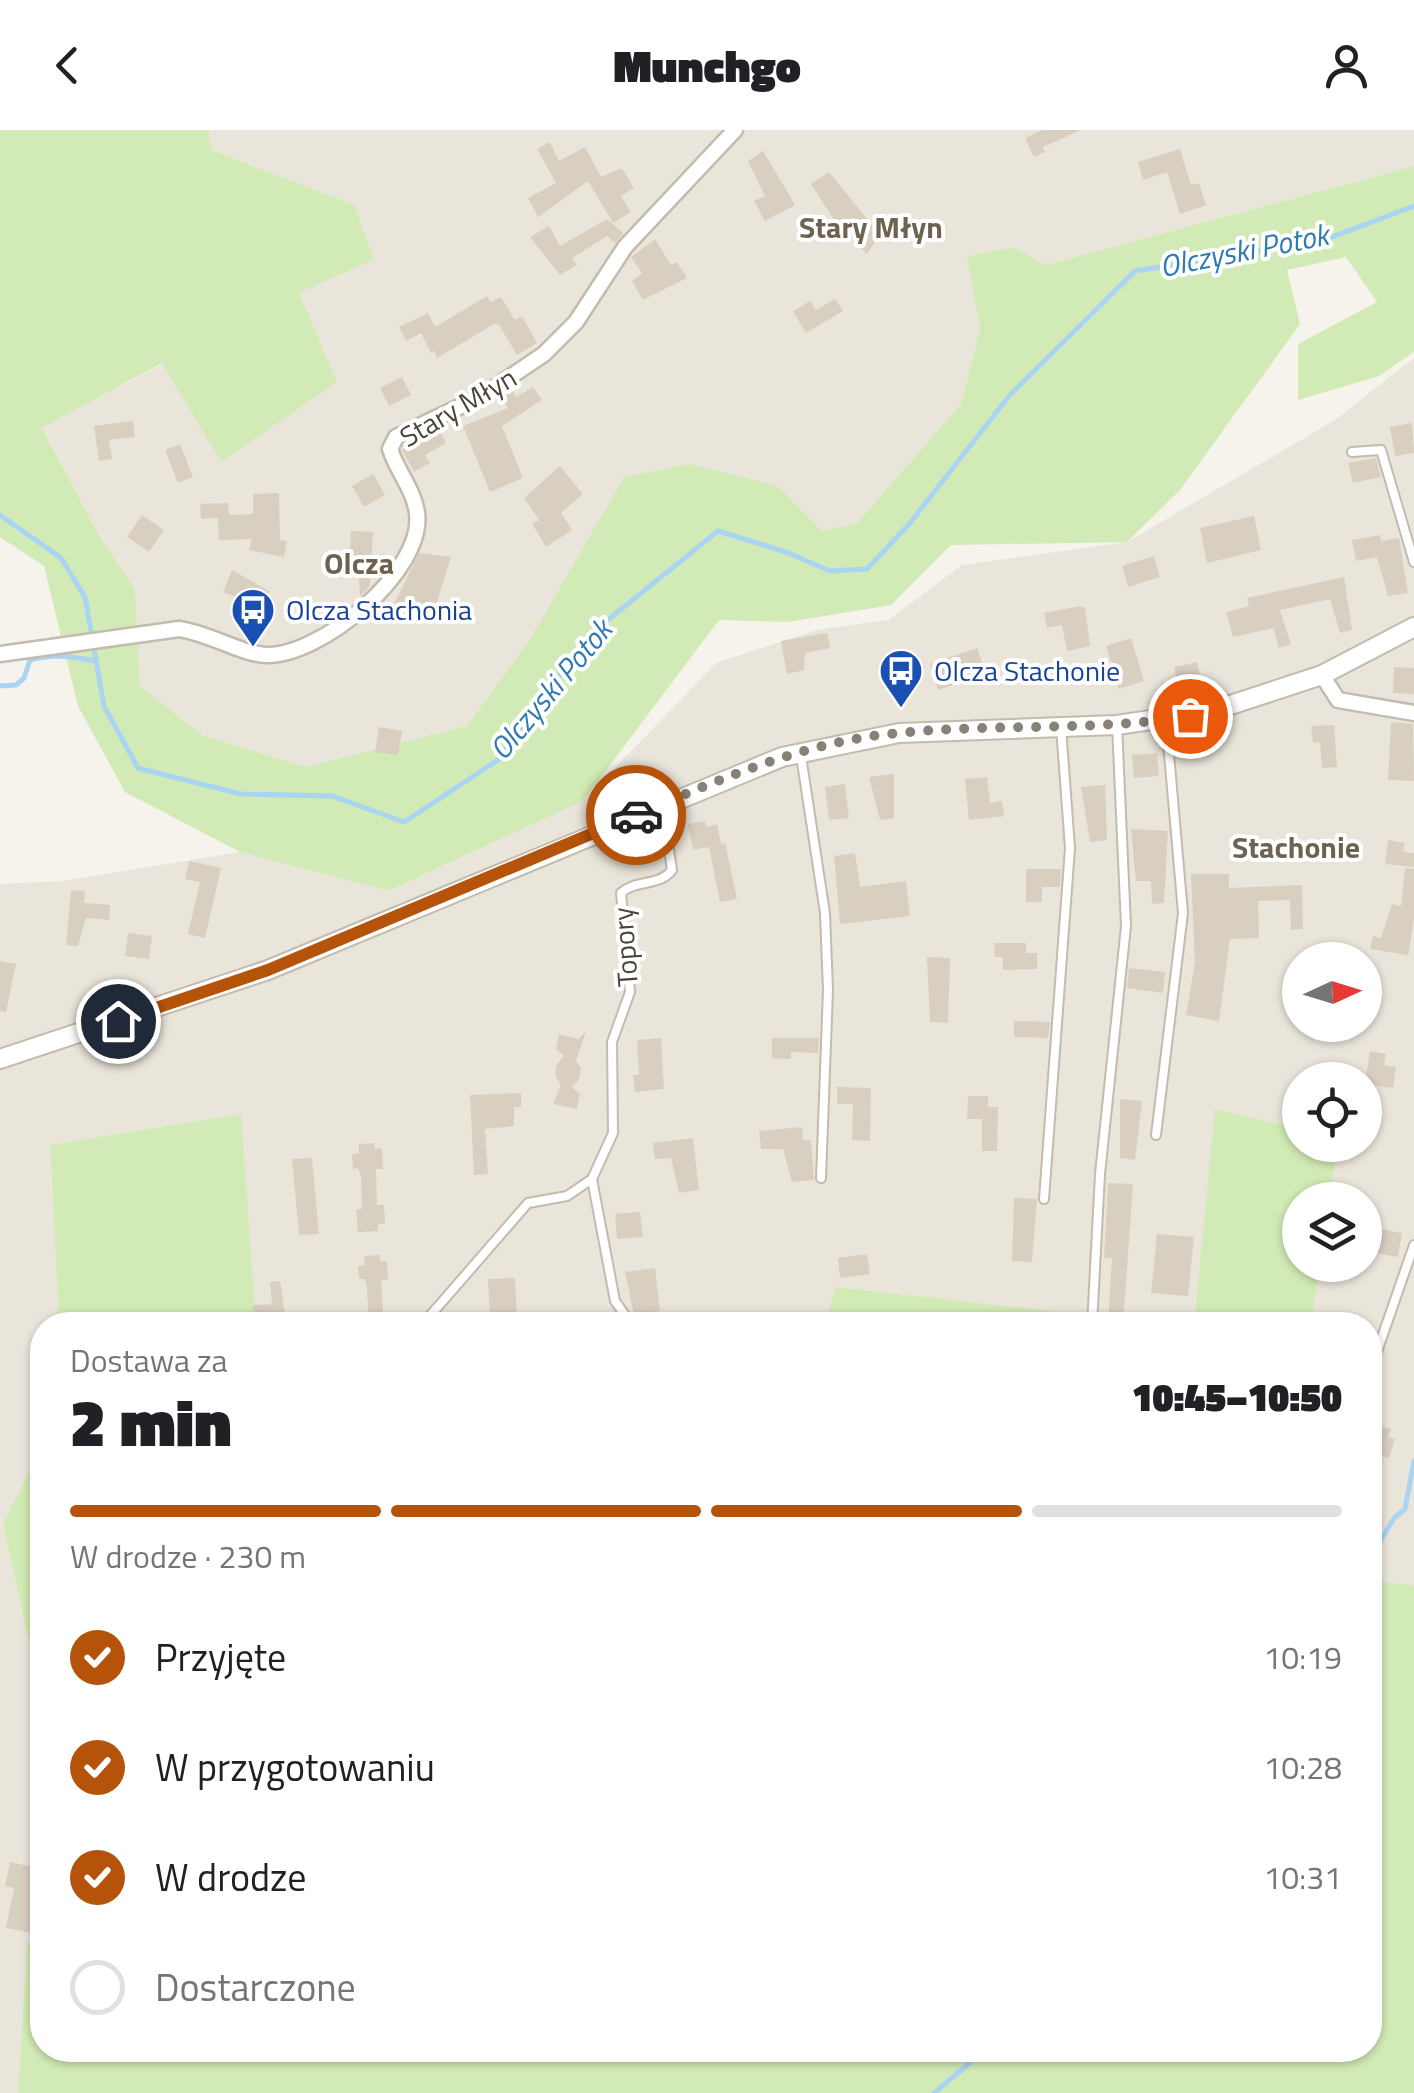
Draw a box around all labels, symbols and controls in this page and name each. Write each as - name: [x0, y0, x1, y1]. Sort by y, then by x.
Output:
- text: Munchgo: [613, 31, 801, 99]
- icon: back: [40, 38, 95, 93]
- icon: person: [1319, 38, 1374, 93]
- district label: Stary Młyn: [799, 204, 943, 250]
- water label: Olczyski Potok: [1155, 210, 1336, 289]
- street label: Stary Młyn: [391, 356, 524, 457]
- district label: Olcza: [324, 540, 394, 586]
- bus stop icon: Olcza Stachonia: [230, 587, 276, 648]
- place label: Olcza Stachonia: [286, 588, 472, 631]
- water label: Olczyski Potok: [478, 606, 625, 770]
- bus stop icon: Olcza Stachonie: [878, 648, 924, 709]
- place label: Olcza Stachonie: [934, 649, 1120, 692]
- pin: [1148, 674, 1233, 759]
- icon: bag: [1163, 689, 1218, 744]
- courier: [586, 765, 686, 865]
- icon: car: [609, 788, 664, 843]
- district label: Stachonie: [1232, 824, 1360, 870]
- street label: Topory: [600, 906, 649, 988]
- north arrow: [1282, 942, 1382, 1042]
- map controls: [1282, 942, 1382, 1282]
- pin: [76, 979, 161, 1064]
- icon: home: [91, 994, 146, 1049]
- button: locate: [1282, 1062, 1382, 1162]
- button: layers: [1282, 1182, 1382, 1282]
- text: Dostawa za: [70, 1336, 228, 1384]
- text: 10:45–10:50: [1132, 1368, 1342, 1426]
- text: 2 min: [70, 1372, 231, 1471]
- text: W drodze · 230 m: [70, 1532, 306, 1580]
- text: Przyjęte: [155, 1628, 286, 1686]
- icon: check: [70, 1630, 125, 1685]
- text: 10:19: [1263, 1633, 1342, 1681]
- text: W przygotowaniu: [155, 1738, 435, 1796]
- icon: check: [70, 1740, 125, 1795]
- text: 10:28: [1263, 1743, 1342, 1791]
- text: W drodze: [155, 1848, 306, 1906]
- icon: check: [70, 1850, 125, 1905]
- text: 10:31: [1263, 1853, 1342, 1901]
- text: Dostarczone: [155, 1958, 356, 2016]

